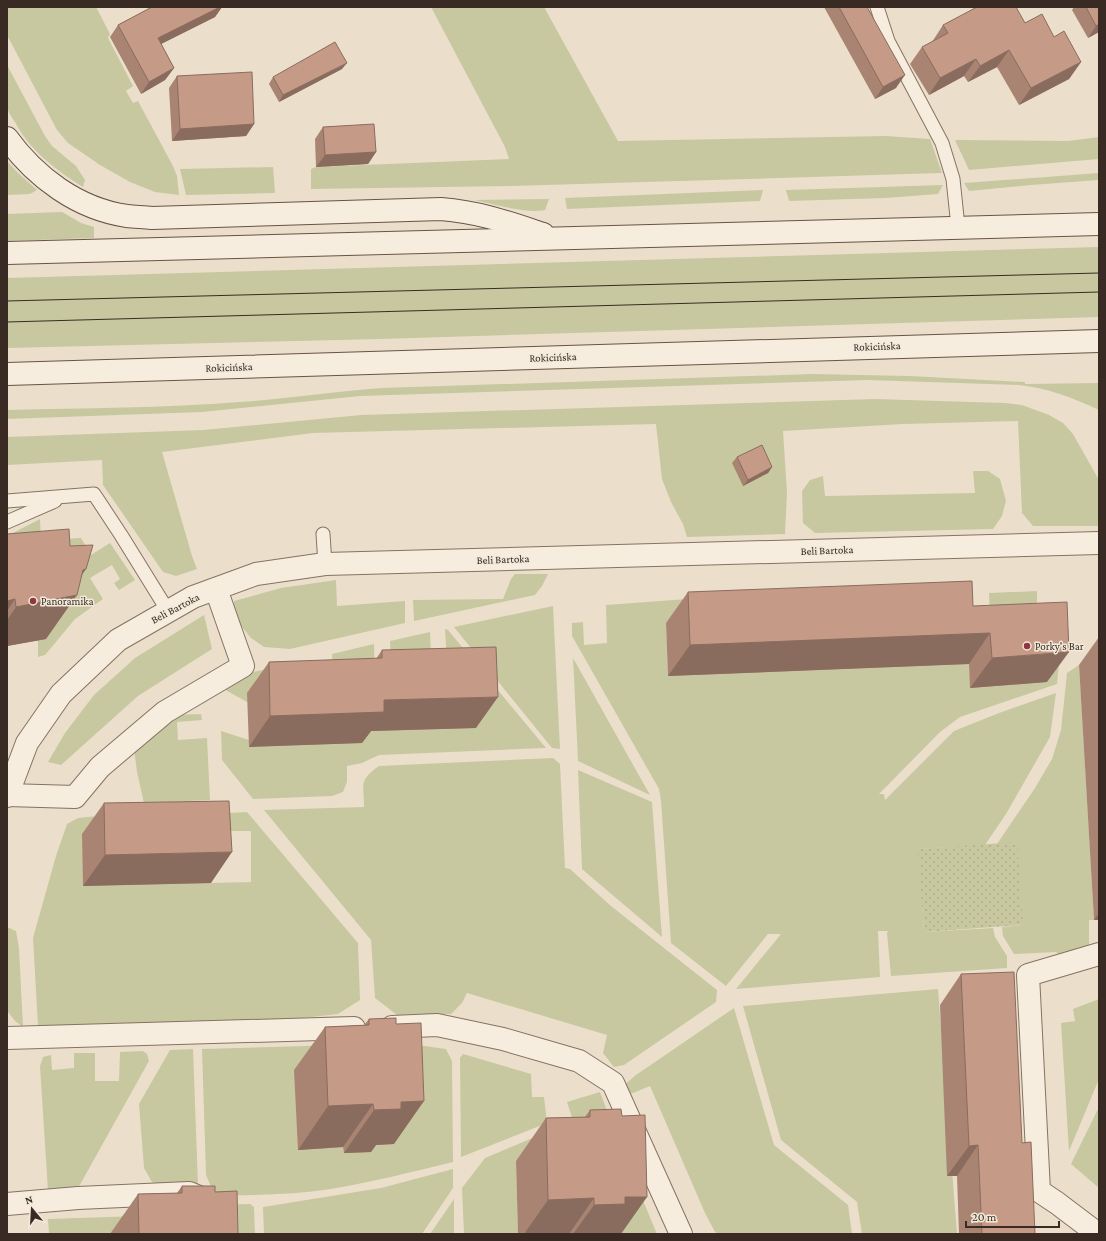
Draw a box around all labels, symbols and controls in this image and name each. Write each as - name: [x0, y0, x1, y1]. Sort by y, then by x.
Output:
- street label: Rokicińska: [853, 339, 901, 353]
- street label: Rokicińska: [529, 350, 577, 364]
- street label: Rokicińska: [205, 360, 253, 374]
- street label: Beli Bartoka: [800, 543, 854, 557]
- street label: Beli Bartoka: [476, 552, 530, 566]
- street label: Beli Bartoka: [149, 590, 201, 626]
- place label: Panoramika: [41, 595, 94, 607]
- marker: Panoramika: [28, 596, 38, 606]
- place label: Porky's Bar: [1035, 640, 1084, 653]
- marker: Porky's Bar: [1022, 641, 1032, 651]
- north arrow: [12, 1189, 52, 1229]
- text: N: [23, 1192, 35, 1206]
- scale bar: [966, 1203, 1059, 1229]
- text: 20 m: [972, 1210, 997, 1224]

